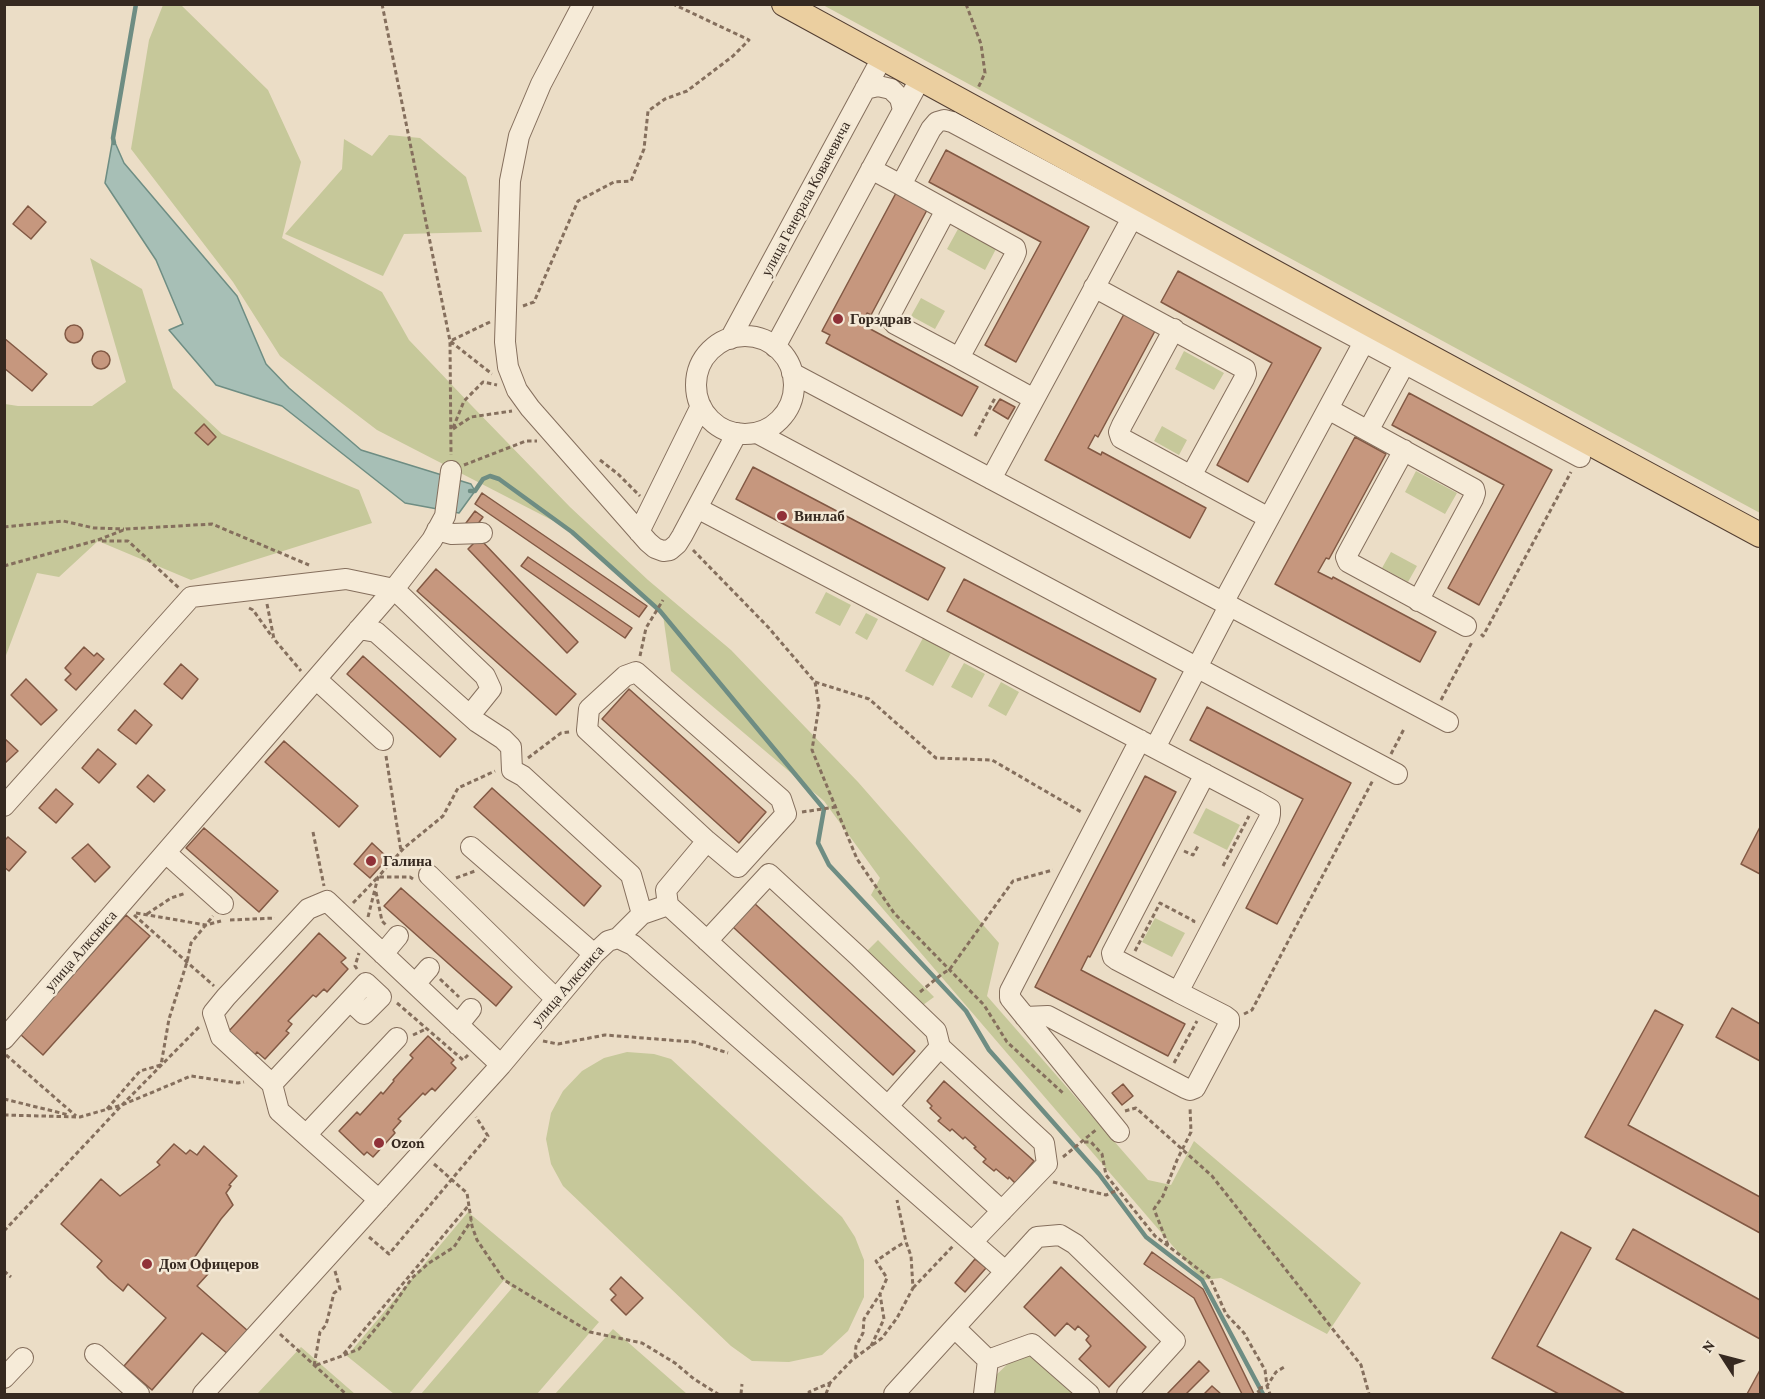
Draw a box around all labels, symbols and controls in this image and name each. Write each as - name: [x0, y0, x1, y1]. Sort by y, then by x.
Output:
- street label: улица Генерала Ковачевича: [757, 118, 855, 280]
- place label: Горздрав: [850, 310, 912, 328]
- marker: Горздрав: [831, 312, 845, 326]
- place label: Винлаб: [794, 507, 845, 525]
- marker: Винлаб: [775, 509, 789, 523]
- place label: Галина: [383, 852, 432, 870]
- marker: Галина: [364, 854, 378, 868]
- street label: улица Алксниса: [41, 907, 121, 995]
- street label: улица Алксниса: [528, 942, 608, 1030]
- place label: Ozon: [391, 1134, 425, 1152]
- marker: Ozon: [372, 1136, 386, 1150]
- place label: Дом Офицеров: [159, 1255, 259, 1273]
- marker: Дом Офицеров: [140, 1257, 154, 1271]
- north arrow: [1693, 1327, 1753, 1387]
- text: N: [1698, 1337, 1718, 1356]

